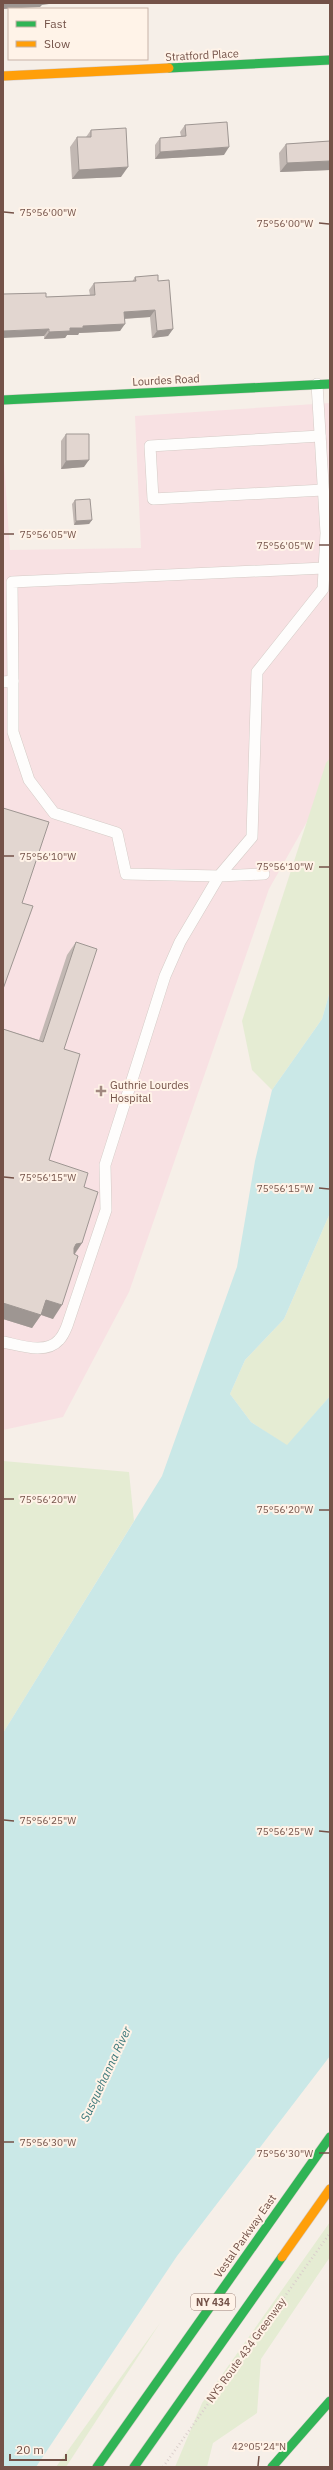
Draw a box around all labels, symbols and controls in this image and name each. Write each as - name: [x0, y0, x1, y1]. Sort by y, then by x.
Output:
- legend: [8, 8, 148, 60]
- text: Fast: [44, 16, 67, 31]
- text: Slow: [44, 36, 70, 51]
- street label: Stratford Place: [165, 46, 239, 64]
- text: 75°56'00"W: [20, 206, 76, 219]
- text: 75°56'00"W: [257, 217, 313, 230]
- street label: Lourdes Road: [132, 371, 200, 389]
- text: 75°56'05"W: [20, 528, 76, 541]
- text: 75°56'05"W: [257, 539, 313, 552]
- text: 75°56'10"W: [20, 850, 76, 863]
- text: 75°56'10"W: [257, 860, 313, 873]
- place label: Guthrie Lourdes Hospital: [110, 1078, 189, 1105]
- marker: Guthrie Lourdes Hospital: [95, 1085, 107, 1097]
- text: 75°56'15"W: [20, 1171, 76, 1184]
- text: 75°56'15"W: [257, 1182, 313, 1195]
- text: 75°56'20"W: [20, 1493, 76, 1506]
- text: 75°56'20"W: [257, 1503, 313, 1516]
- text: 75°56'25"W: [20, 1814, 76, 1827]
- text: 75°56'25"W: [257, 1825, 313, 1838]
- water label: Susquehanna River: [77, 2023, 134, 2124]
- text: 75°56'30"W: [20, 2136, 76, 2149]
- text: 75°56'30"W: [257, 2147, 313, 2160]
- street label: Vestal Parkway East: [211, 2191, 279, 2281]
- road number: NY 434: [191, 2294, 235, 2310]
- street label: NYS Route 434 Greenway: [203, 2294, 289, 2405]
- scale bar: [10, 2436, 66, 2462]
- text: 42°05'24"N: [232, 2440, 286, 2453]
- text: 20 m: [16, 2442, 44, 2457]

